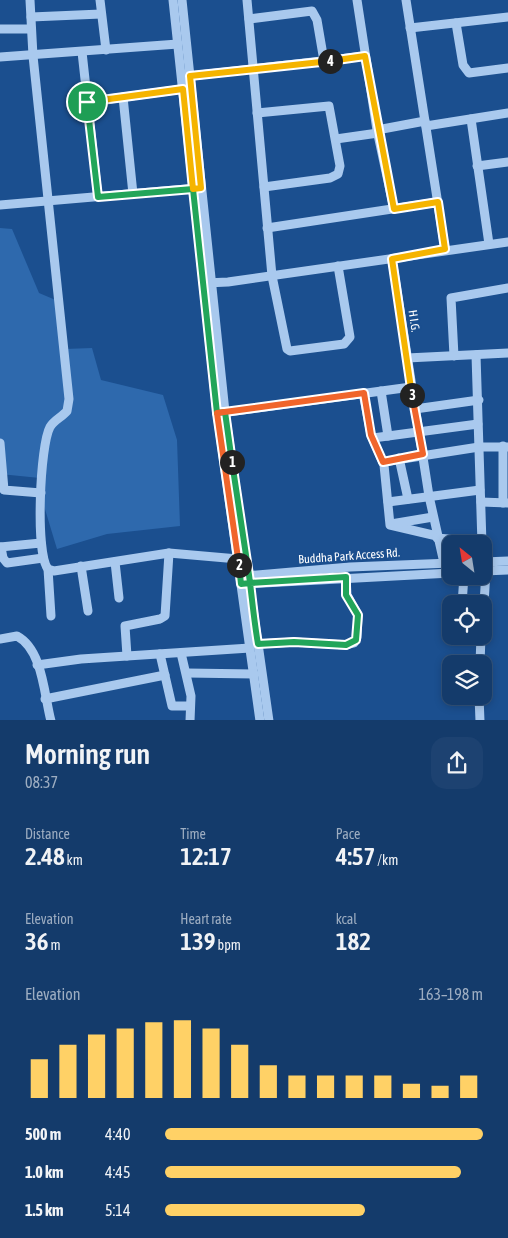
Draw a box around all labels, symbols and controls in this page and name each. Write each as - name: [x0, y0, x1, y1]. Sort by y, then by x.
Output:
- pin: 4: [318, 48, 342, 74]
- text: 4: [327, 53, 334, 69]
- pin: [66, 81, 108, 123]
- icon: arrive: [73, 88, 101, 116]
- street label: H I.G.: [406, 309, 422, 333]
- pin: 3: [400, 382, 424, 408]
- text: 3: [409, 387, 416, 403]
- pin: 1: [220, 450, 244, 474]
- text: 1: [229, 454, 236, 470]
- north arrow: [442, 535, 492, 585]
- map controls: [442, 535, 492, 705]
- street label: Buddha Park Access Rd.: [298, 545, 400, 567]
- pin: 2: [226, 552, 252, 578]
- text: 2: [236, 557, 243, 573]
- button: locate: [442, 595, 492, 645]
- button: layers: [442, 655, 492, 705]
- button: share: [431, 737, 483, 789]
- text: Morning run: [25, 738, 150, 770]
- text: 08:37: [25, 773, 58, 791]
- text: Distance: [25, 826, 70, 842]
- text: Time: [180, 826, 206, 842]
- text: Pace: [336, 826, 360, 842]
- text: 2.48: [25, 842, 65, 870]
- text: 12:17: [180, 842, 232, 870]
- text: 4:57: [336, 842, 375, 870]
- text: km: [65, 852, 83, 868]
- text: /km: [375, 852, 398, 868]
- text: Elevation: [25, 911, 74, 927]
- text: Heart rate: [180, 911, 232, 927]
- text: kcal: [336, 911, 357, 927]
- text: 36: [25, 927, 49, 955]
- text: 139: [180, 927, 216, 955]
- text: 182: [336, 927, 371, 955]
- text: m: [49, 937, 61, 953]
- text: bpm: [216, 937, 241, 953]
- text: Elevation: [25, 985, 80, 1003]
- text: 163–198 m: [419, 985, 483, 1003]
- text: 500 m: [25, 1125, 61, 1143]
- text: 4:40: [105, 1125, 130, 1143]
- text: 1.0 km: [25, 1163, 64, 1181]
- text: 4:45: [105, 1163, 130, 1181]
- text: 1.5 km: [25, 1201, 64, 1219]
- text: 5:14: [105, 1201, 130, 1219]

